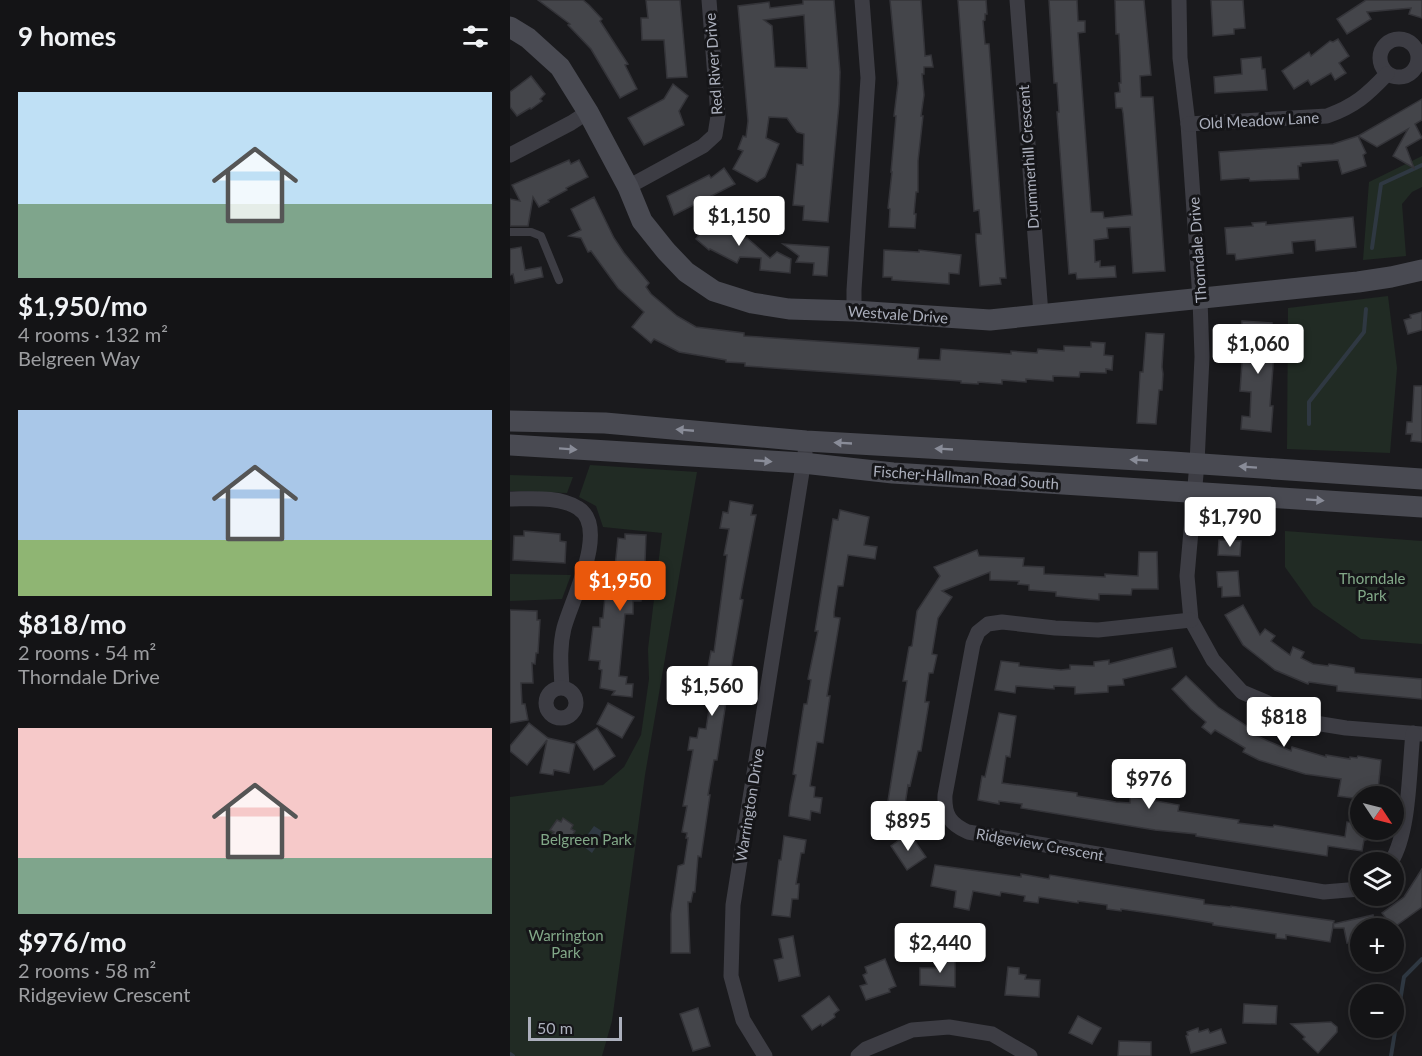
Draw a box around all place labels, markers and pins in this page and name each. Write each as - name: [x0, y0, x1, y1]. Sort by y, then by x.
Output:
- pin: $1,150: [690, 196, 788, 247]
- pin: $1,060: [1209, 324, 1307, 375]
- pin: $1,790: [1181, 497, 1279, 548]
- pin: $1,950: [571, 561, 669, 612]
- pin: $1,560: [663, 666, 761, 717]
- pin: $818: [1248, 697, 1320, 748]
- pin: $976: [1113, 759, 1185, 810]
- pin: $895: [872, 801, 944, 852]
- pin: $2,440: [891, 923, 989, 974]

